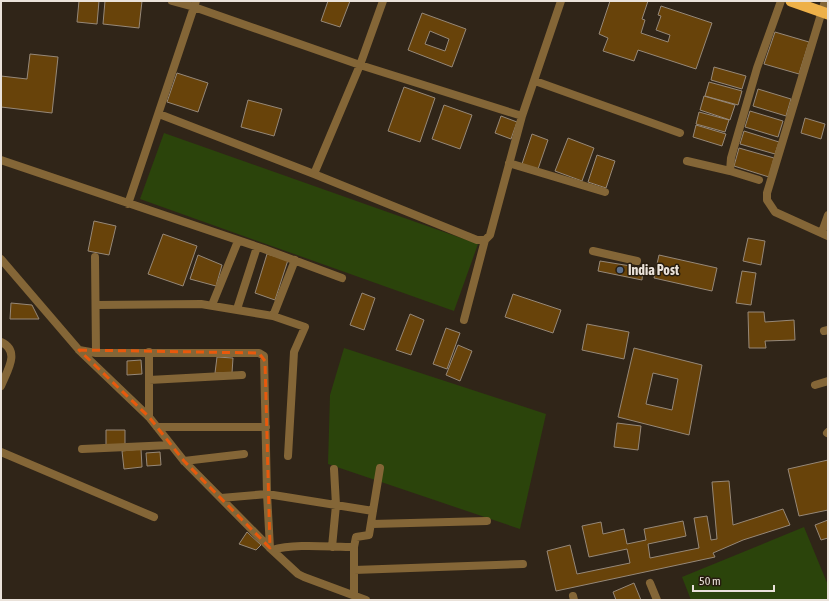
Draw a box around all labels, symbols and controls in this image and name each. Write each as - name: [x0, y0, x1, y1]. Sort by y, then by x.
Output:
- place label: India Post: [628, 262, 679, 278]
- marker: India Post: [615, 265, 625, 275]
- scale bar: [693, 567, 774, 593]
- text: 50 m: [699, 574, 721, 588]

